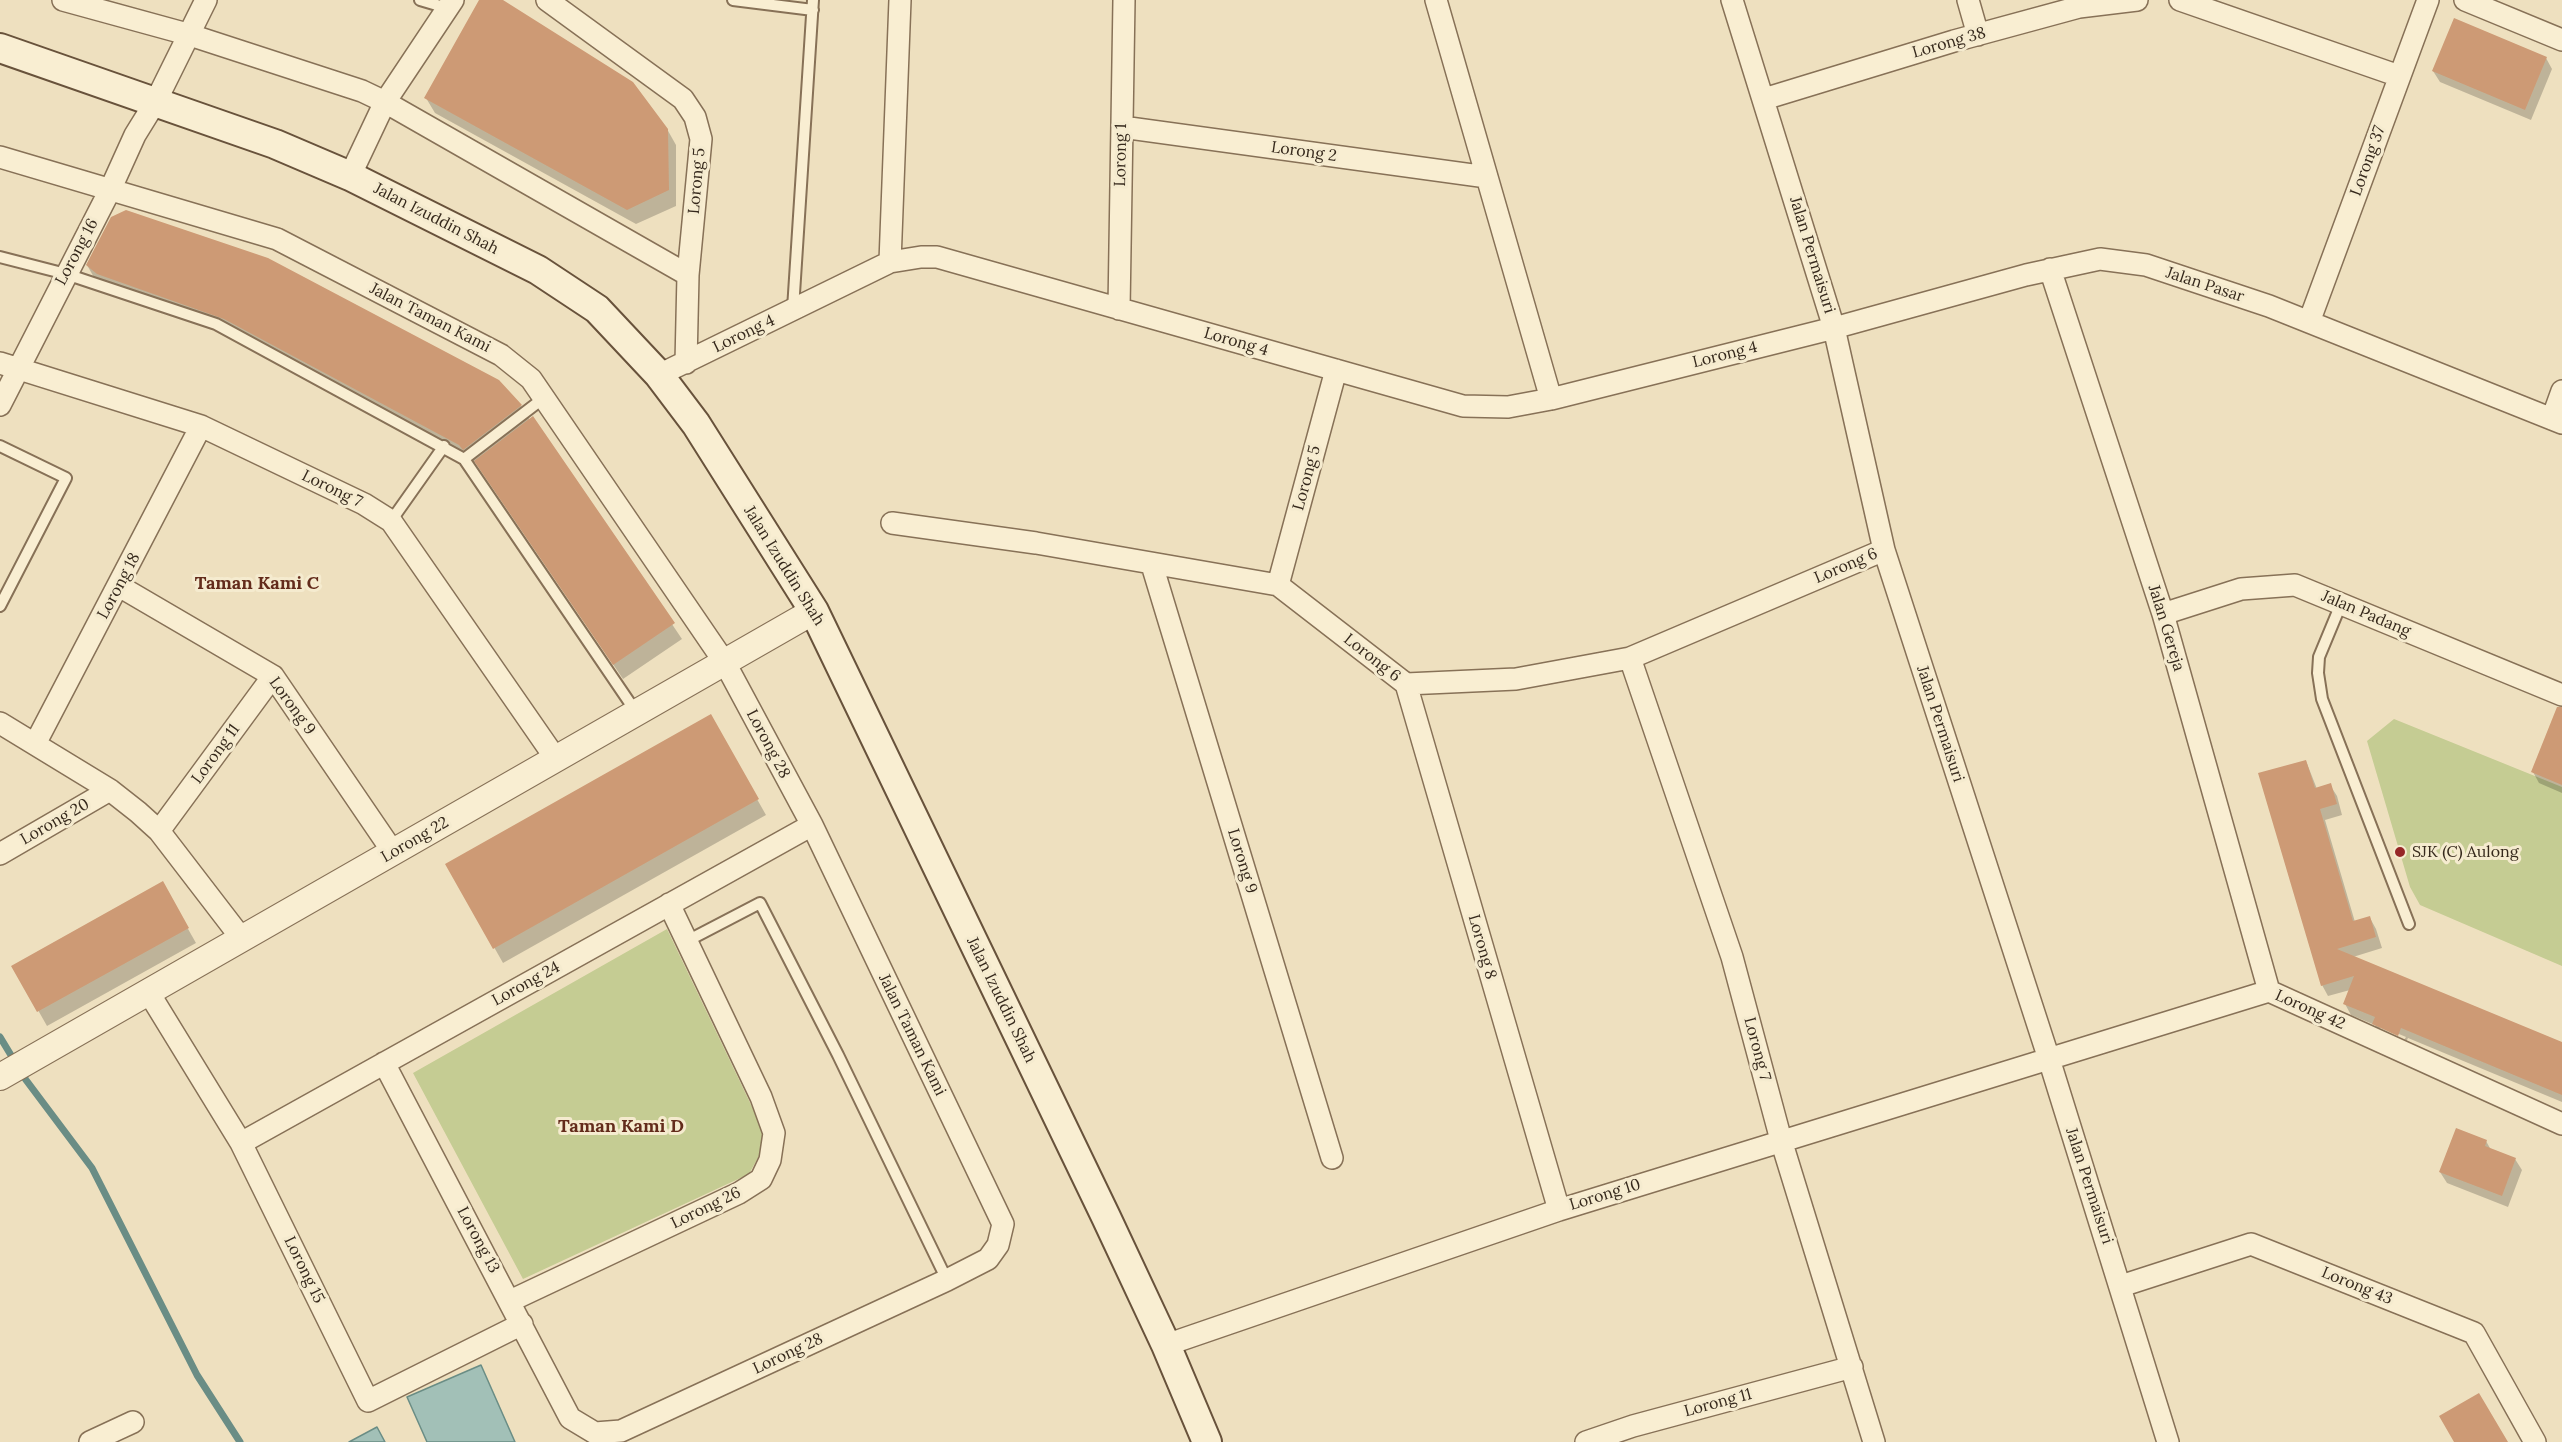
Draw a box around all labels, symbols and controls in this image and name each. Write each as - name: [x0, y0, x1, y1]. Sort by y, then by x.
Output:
- street label: Lorong 38: [1910, 23, 1988, 63]
- street label: Lorong 1: [1111, 123, 1131, 187]
- street label: Lorong 37: [2346, 123, 2390, 199]
- street label: Lorong 2: [1270, 138, 1338, 166]
- street label: Lorong 5: [685, 147, 709, 215]
- street label: Jalan Izuddin Shah: [370, 179, 502, 259]
- street label: Jalan Permaisuri: [1785, 194, 1839, 316]
- street label: Lorong 16: [51, 215, 103, 289]
- street label: Jalan Pasar: [2164, 263, 2246, 307]
- street label: Jalan Taman Kami: [366, 279, 494, 357]
- street label: Lorong 4: [710, 311, 778, 357]
- street label: Lorong 4: [1202, 324, 1270, 360]
- street label: Lorong 4: [1691, 338, 1759, 372]
- street label: Lorong 5: [1289, 444, 1325, 512]
- street label: Lorong 7: [299, 466, 365, 512]
- street label: Jalan Izuddin Shah: [739, 503, 829, 629]
- street label: Lorong 6: [1812, 544, 1880, 588]
- street label: Lorong 18: [94, 550, 144, 622]
- district label: Taman Kami C: [195, 573, 319, 595]
- street label: Jalan Gereja: [2144, 583, 2188, 673]
- street label: Jalan Padang: [2319, 587, 2413, 641]
- street label: Lorong 6: [1340, 630, 1404, 686]
- street label: Jalan Permaisuri: [1912, 663, 1968, 785]
- street label: Lorong 9: [265, 673, 319, 739]
- street label: Lorong 28: [742, 706, 794, 782]
- street label: Lorong 11: [188, 720, 244, 788]
- street label: Lorong 20: [17, 795, 93, 849]
- street label: Lorong 22: [378, 813, 452, 867]
- street label: Lorong 9: [1223, 826, 1261, 896]
- place label: SJK (C) Aulong: [2412, 842, 2519, 862]
- marker: SJK (C) Aulong: [2393, 845, 2407, 859]
- street label: Lorong 8: [1464, 912, 1500, 982]
- street label: Jalan Izuddin Shah: [962, 934, 1040, 1066]
- street label: Lorong 24: [489, 958, 563, 1010]
- street label: Jalan Taman Kami: [874, 971, 950, 1099]
- street label: Lorong 42: [2272, 986, 2348, 1034]
- street label: Lorong 7: [1739, 1015, 1775, 1083]
- district label: Taman Kami D: [558, 1116, 684, 1138]
- street label: Jalan Permaisuri: [2061, 1125, 2117, 1247]
- street label: Lorong 10: [1567, 1175, 1643, 1215]
- street label: Lorong 26: [668, 1183, 744, 1233]
- street label: Lorong 13: [453, 1204, 503, 1276]
- street label: Lorong 15: [280, 1233, 328, 1307]
- street label: Lorong 43: [2319, 1263, 2395, 1309]
- street label: Lorong 28: [750, 1329, 826, 1379]
- street label: Lorong 11: [1682, 1385, 1754, 1421]

